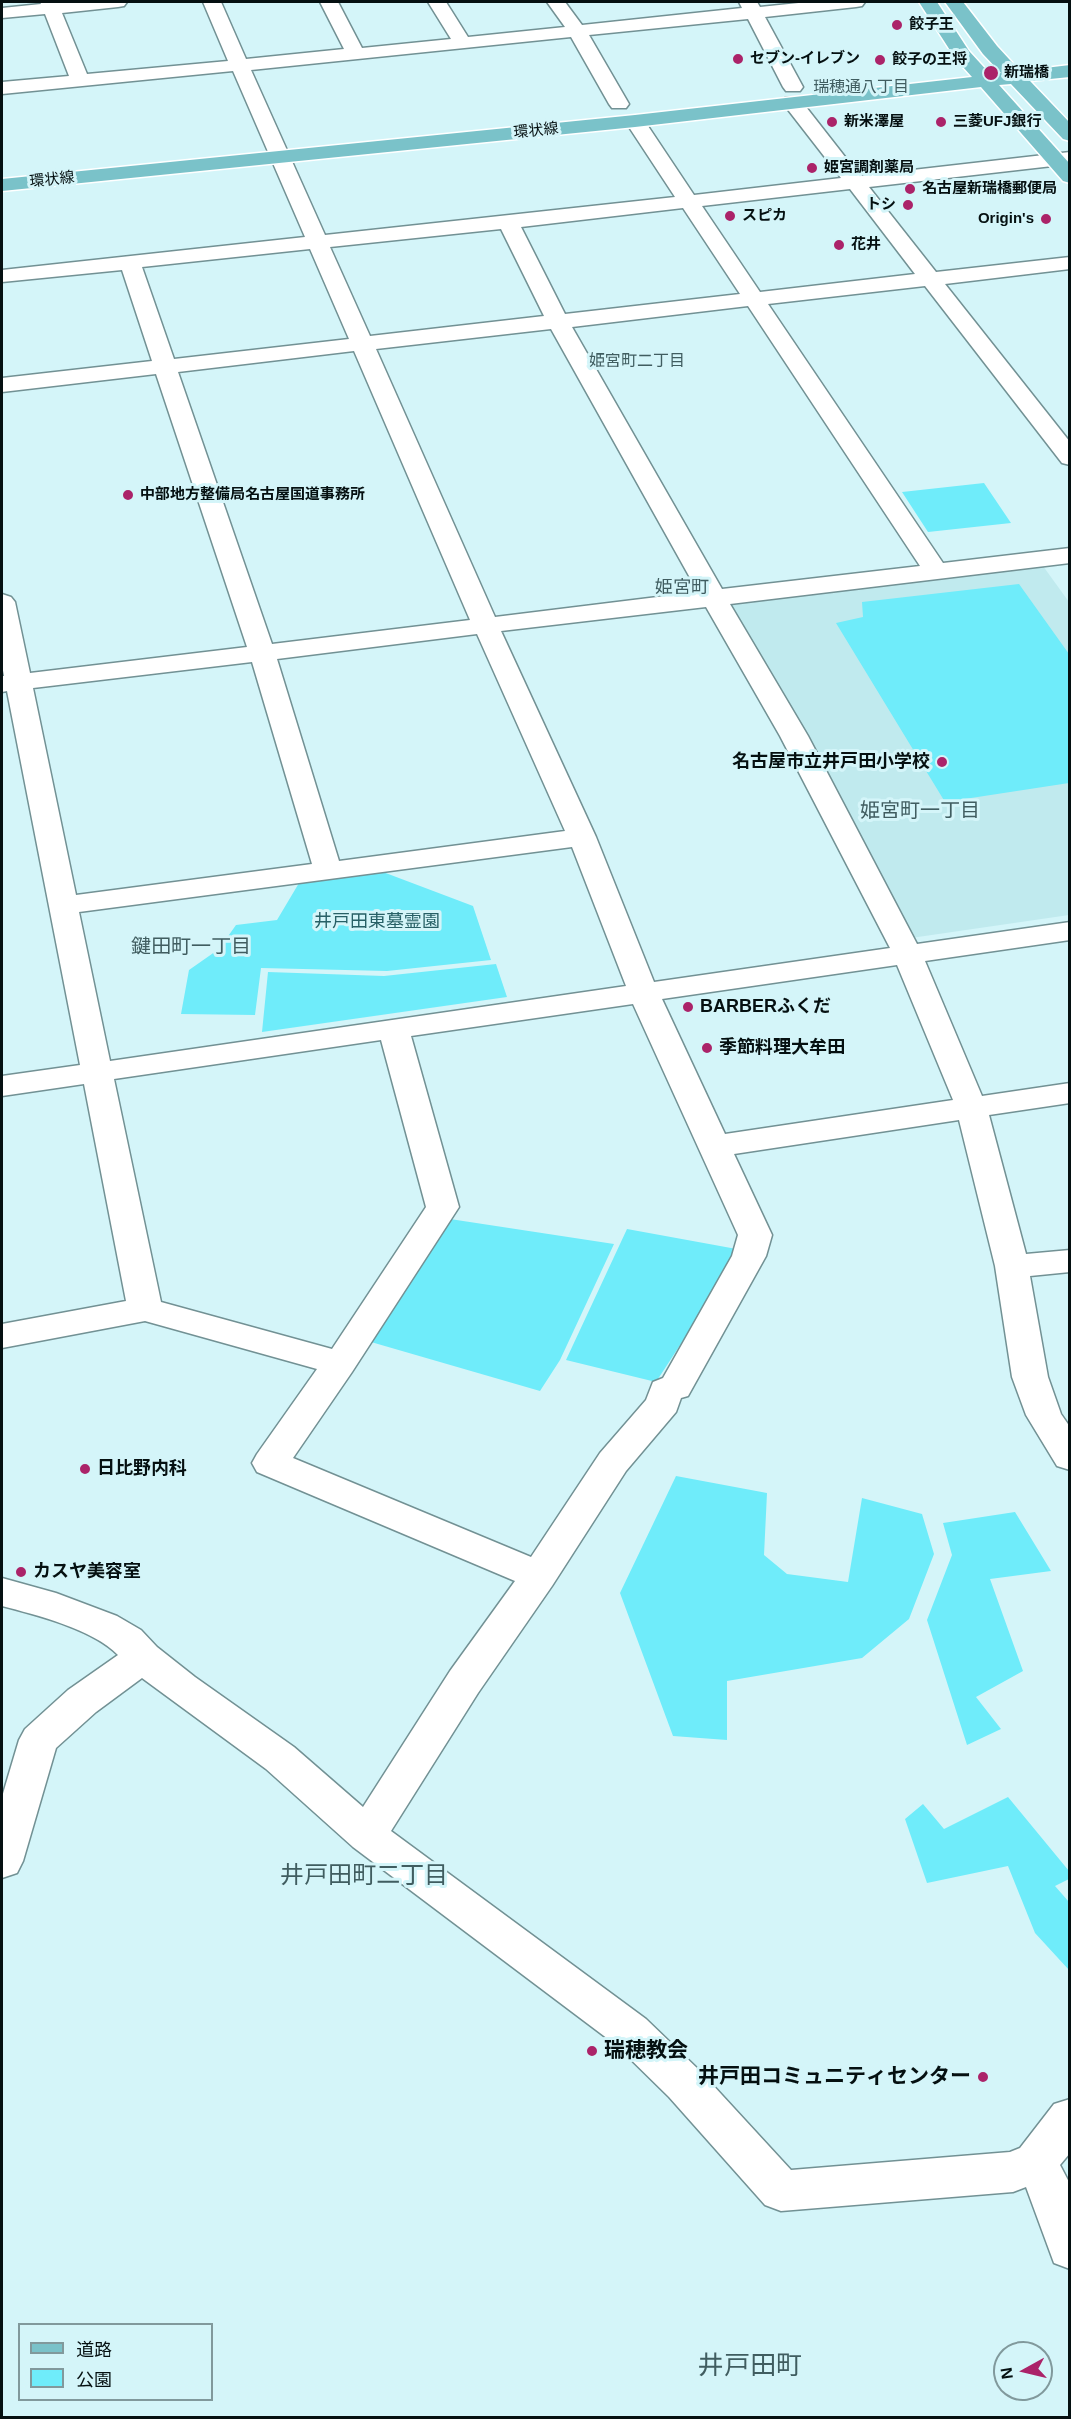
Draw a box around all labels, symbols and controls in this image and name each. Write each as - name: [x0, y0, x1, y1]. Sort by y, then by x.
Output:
- place label: 餃子王: [909, 16, 954, 34]
- marker: 餃子王: [890, 18, 904, 32]
- place label: セブン-イレブン: [750, 50, 860, 68]
- place label: 餃子の王将: [892, 51, 967, 69]
- marker: セブン-イレブン: [731, 52, 745, 66]
- marker: 餃子の王将: [873, 53, 887, 67]
- marker: 新瑞橋: [982, 64, 1000, 82]
- place label: 新瑞橋: [1004, 64, 1049, 82]
- district label: 瑞穂通八丁目: [813, 78, 909, 98]
- place label: 新米澤屋: [844, 113, 904, 131]
- place label: 三菱UFJ銀行: [953, 113, 1041, 131]
- marker: 新米澤屋: [825, 115, 839, 129]
- marker: 三菱UFJ銀行: [934, 115, 948, 129]
- street label: 環状線: [513, 120, 559, 142]
- place label: 姫宮調剤薬局: [824, 159, 914, 177]
- marker: 姫宮調剤薬局: [805, 161, 819, 175]
- street label: 環状線: [29, 169, 75, 191]
- place label: 名古屋新瑞橋郵便局: [922, 180, 1057, 198]
- marker: 名古屋新瑞橋郵便局: [903, 182, 917, 196]
- place label: トシ: [866, 196, 896, 214]
- marker: トシ: [901, 198, 915, 212]
- place label: スピカ: [742, 207, 787, 225]
- marker: スピカ: [723, 209, 737, 223]
- place label: Origin's: [978, 210, 1034, 228]
- marker: Origin's: [1039, 212, 1053, 226]
- place label: 花井: [851, 236, 881, 254]
- marker: 花井: [832, 238, 846, 252]
- district label: 姫宮町二丁目: [589, 352, 685, 372]
- place label: 中部地方整備局名古屋国道事務所: [140, 486, 365, 504]
- marker: 中部地方整備局名古屋国道事務所: [121, 488, 135, 502]
- district label: 姫宮町: [655, 577, 709, 599]
- place label: 名古屋市立井戸田小学校: [732, 751, 930, 773]
- marker: 名古屋市立井戸田小学校: [935, 755, 949, 769]
- district label: 姫宮町一丁目: [860, 799, 980, 823]
- park label: 井戸田東墓霊園: [314, 911, 440, 933]
- district label: 鍵田町一丁目: [131, 935, 251, 959]
- place label: BARBERふくだ: [700, 996, 831, 1018]
- marker: BARBERふくだ: [681, 1000, 695, 1014]
- place label: 季節料理大牟田: [719, 1037, 845, 1059]
- marker: 季節料理大牟田: [700, 1041, 714, 1055]
- place label: 日比野内科: [97, 1458, 187, 1480]
- marker: 日比野内科: [78, 1462, 92, 1476]
- place label: カスヤ美容室: [33, 1561, 141, 1583]
- marker: カスヤ美容室: [14, 1565, 28, 1579]
- district label: 井戸田町二丁目: [280, 1862, 448, 1890]
- place label: 瑞穂教会: [604, 2038, 688, 2064]
- marker: 瑞穂教会: [585, 2044, 599, 2058]
- place label: 井戸田コミュニティセンター: [698, 2064, 971, 2090]
- marker: 井戸田コミュニティセンター: [976, 2070, 990, 2084]
- legend: [18, 2323, 213, 2401]
- text: 道路: [76, 2340, 112, 2360]
- north arrow: [993, 2341, 1053, 2401]
- district label: 井戸田町: [698, 2351, 802, 2383]
- text: N: [997, 2366, 1016, 2380]
- text: 公園: [76, 2370, 112, 2390]

